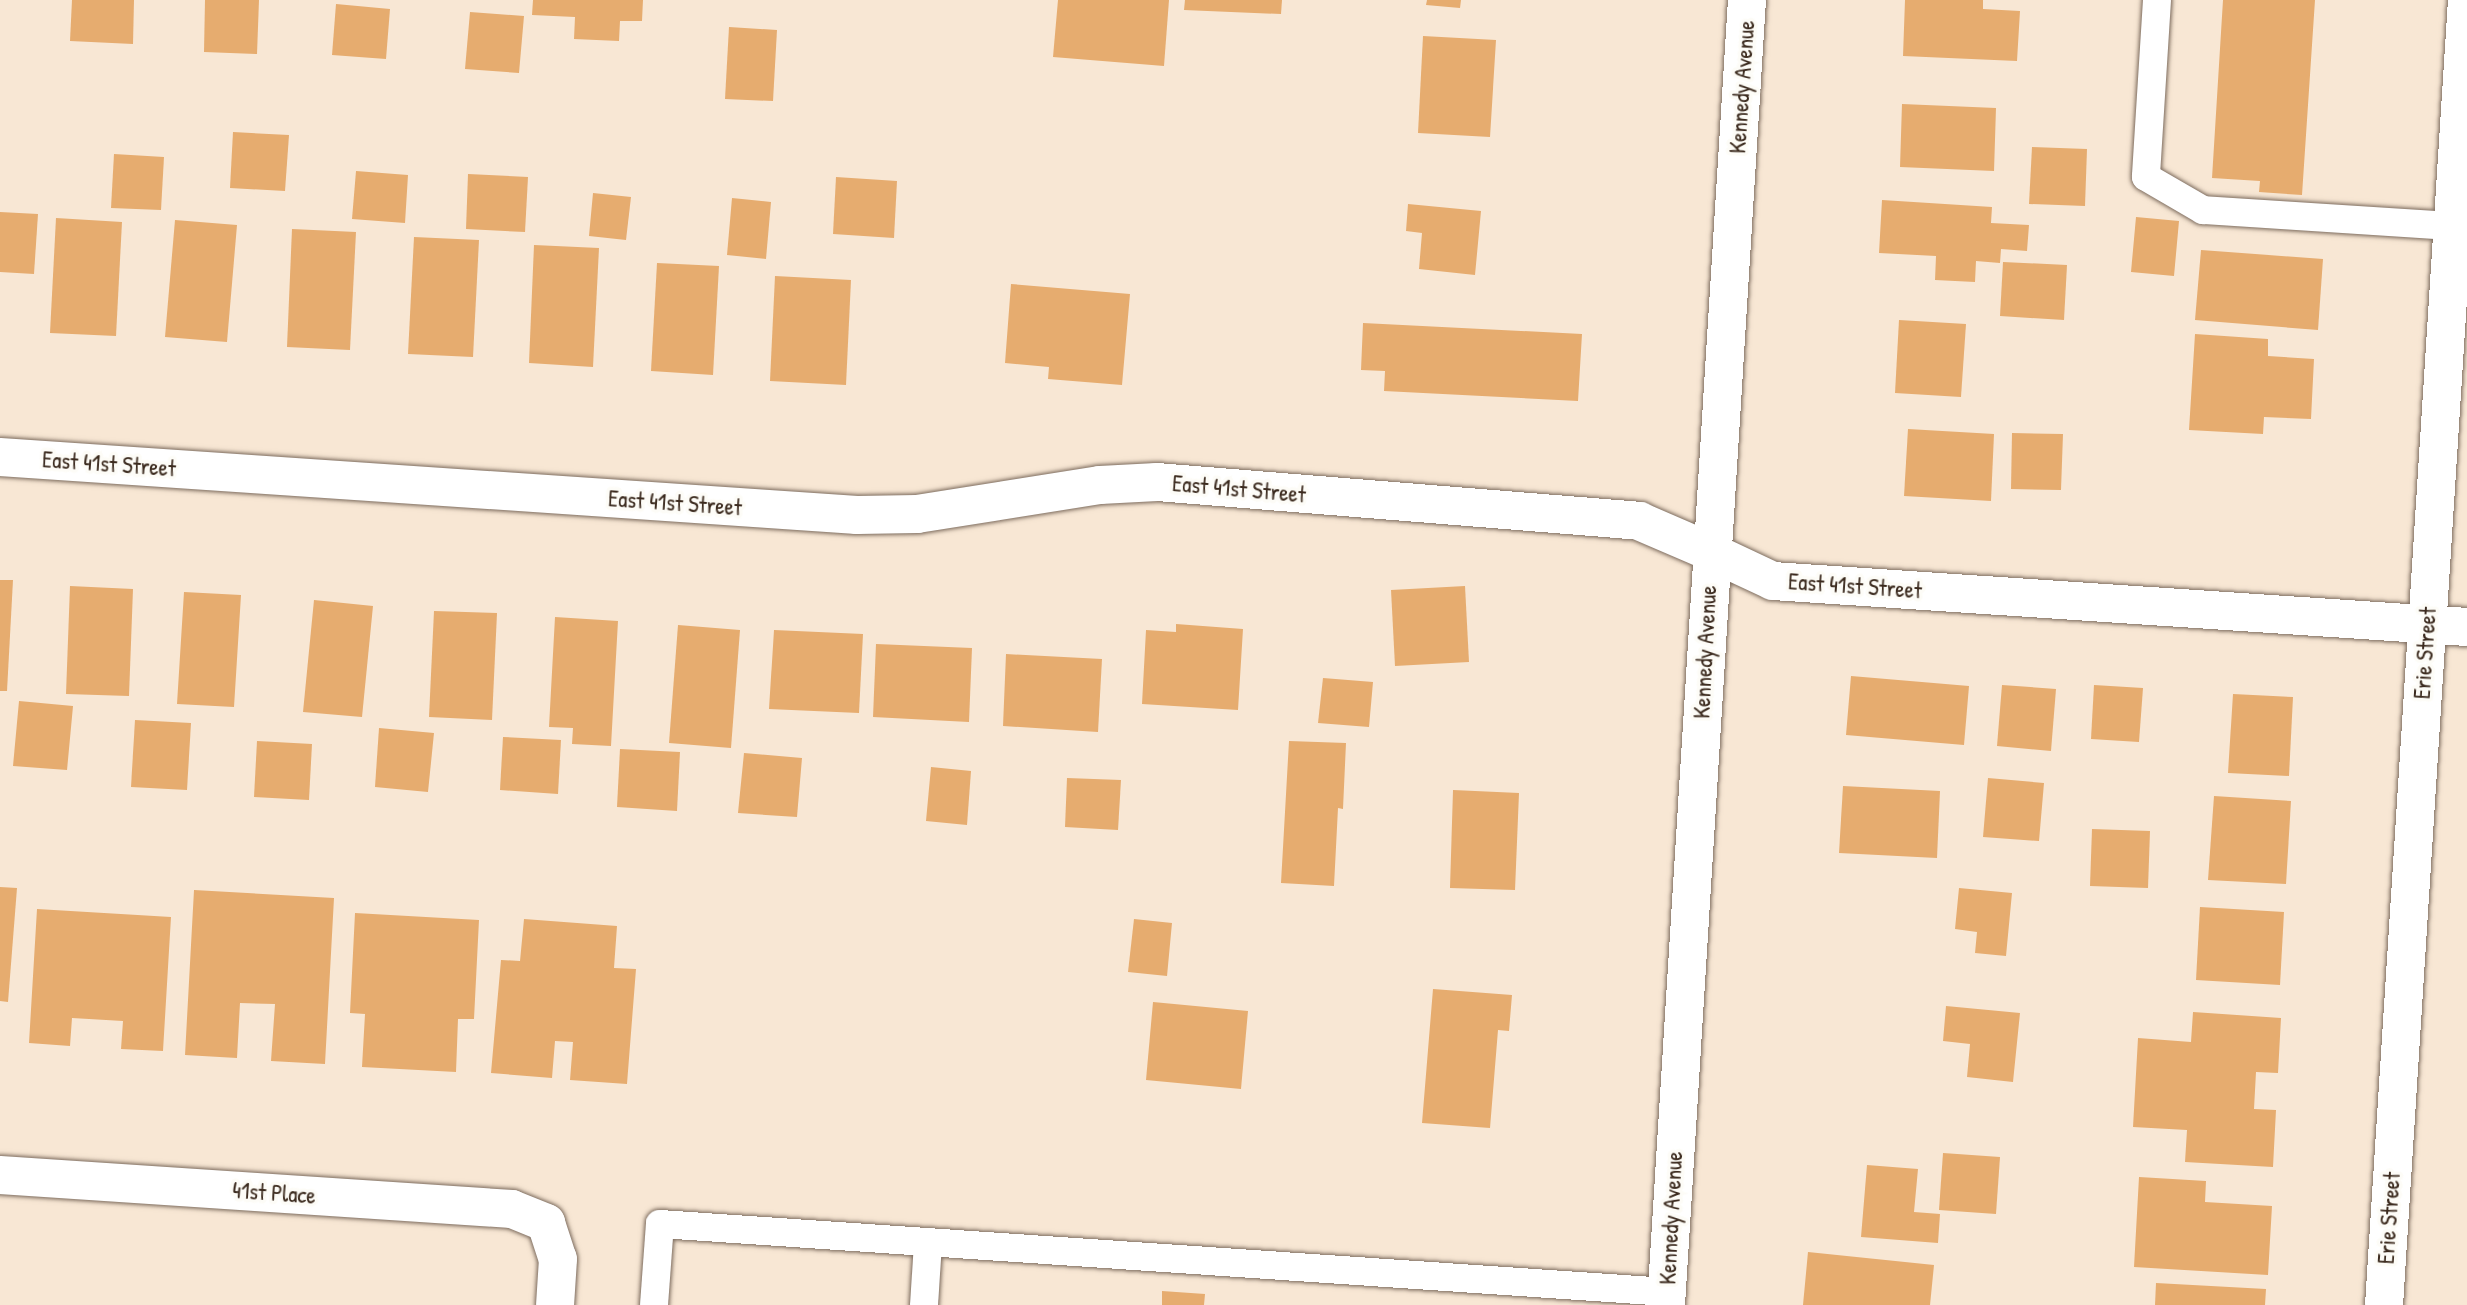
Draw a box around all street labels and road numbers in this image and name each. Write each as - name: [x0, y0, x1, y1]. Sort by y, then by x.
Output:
- street label: Kennedy Avenue: [1724, 19, 1760, 155]
- street label: East 41st Street: [41, 446, 177, 482]
- street label: East 41st Street: [1171, 469, 1307, 509]
- street label: East 41st Street: [607, 485, 743, 521]
- street label: East 41st Street: [1787, 568, 1923, 604]
- street label: Kennedy Avenue: [1688, 585, 1722, 719]
- street label: Erie Street: [2408, 606, 2442, 700]
- street label: Kennedy Avenue: [1654, 1151, 1688, 1285]
- street label: Erie Street: [2372, 1171, 2406, 1265]
- street label: 41st Place: [231, 1176, 317, 1210]

